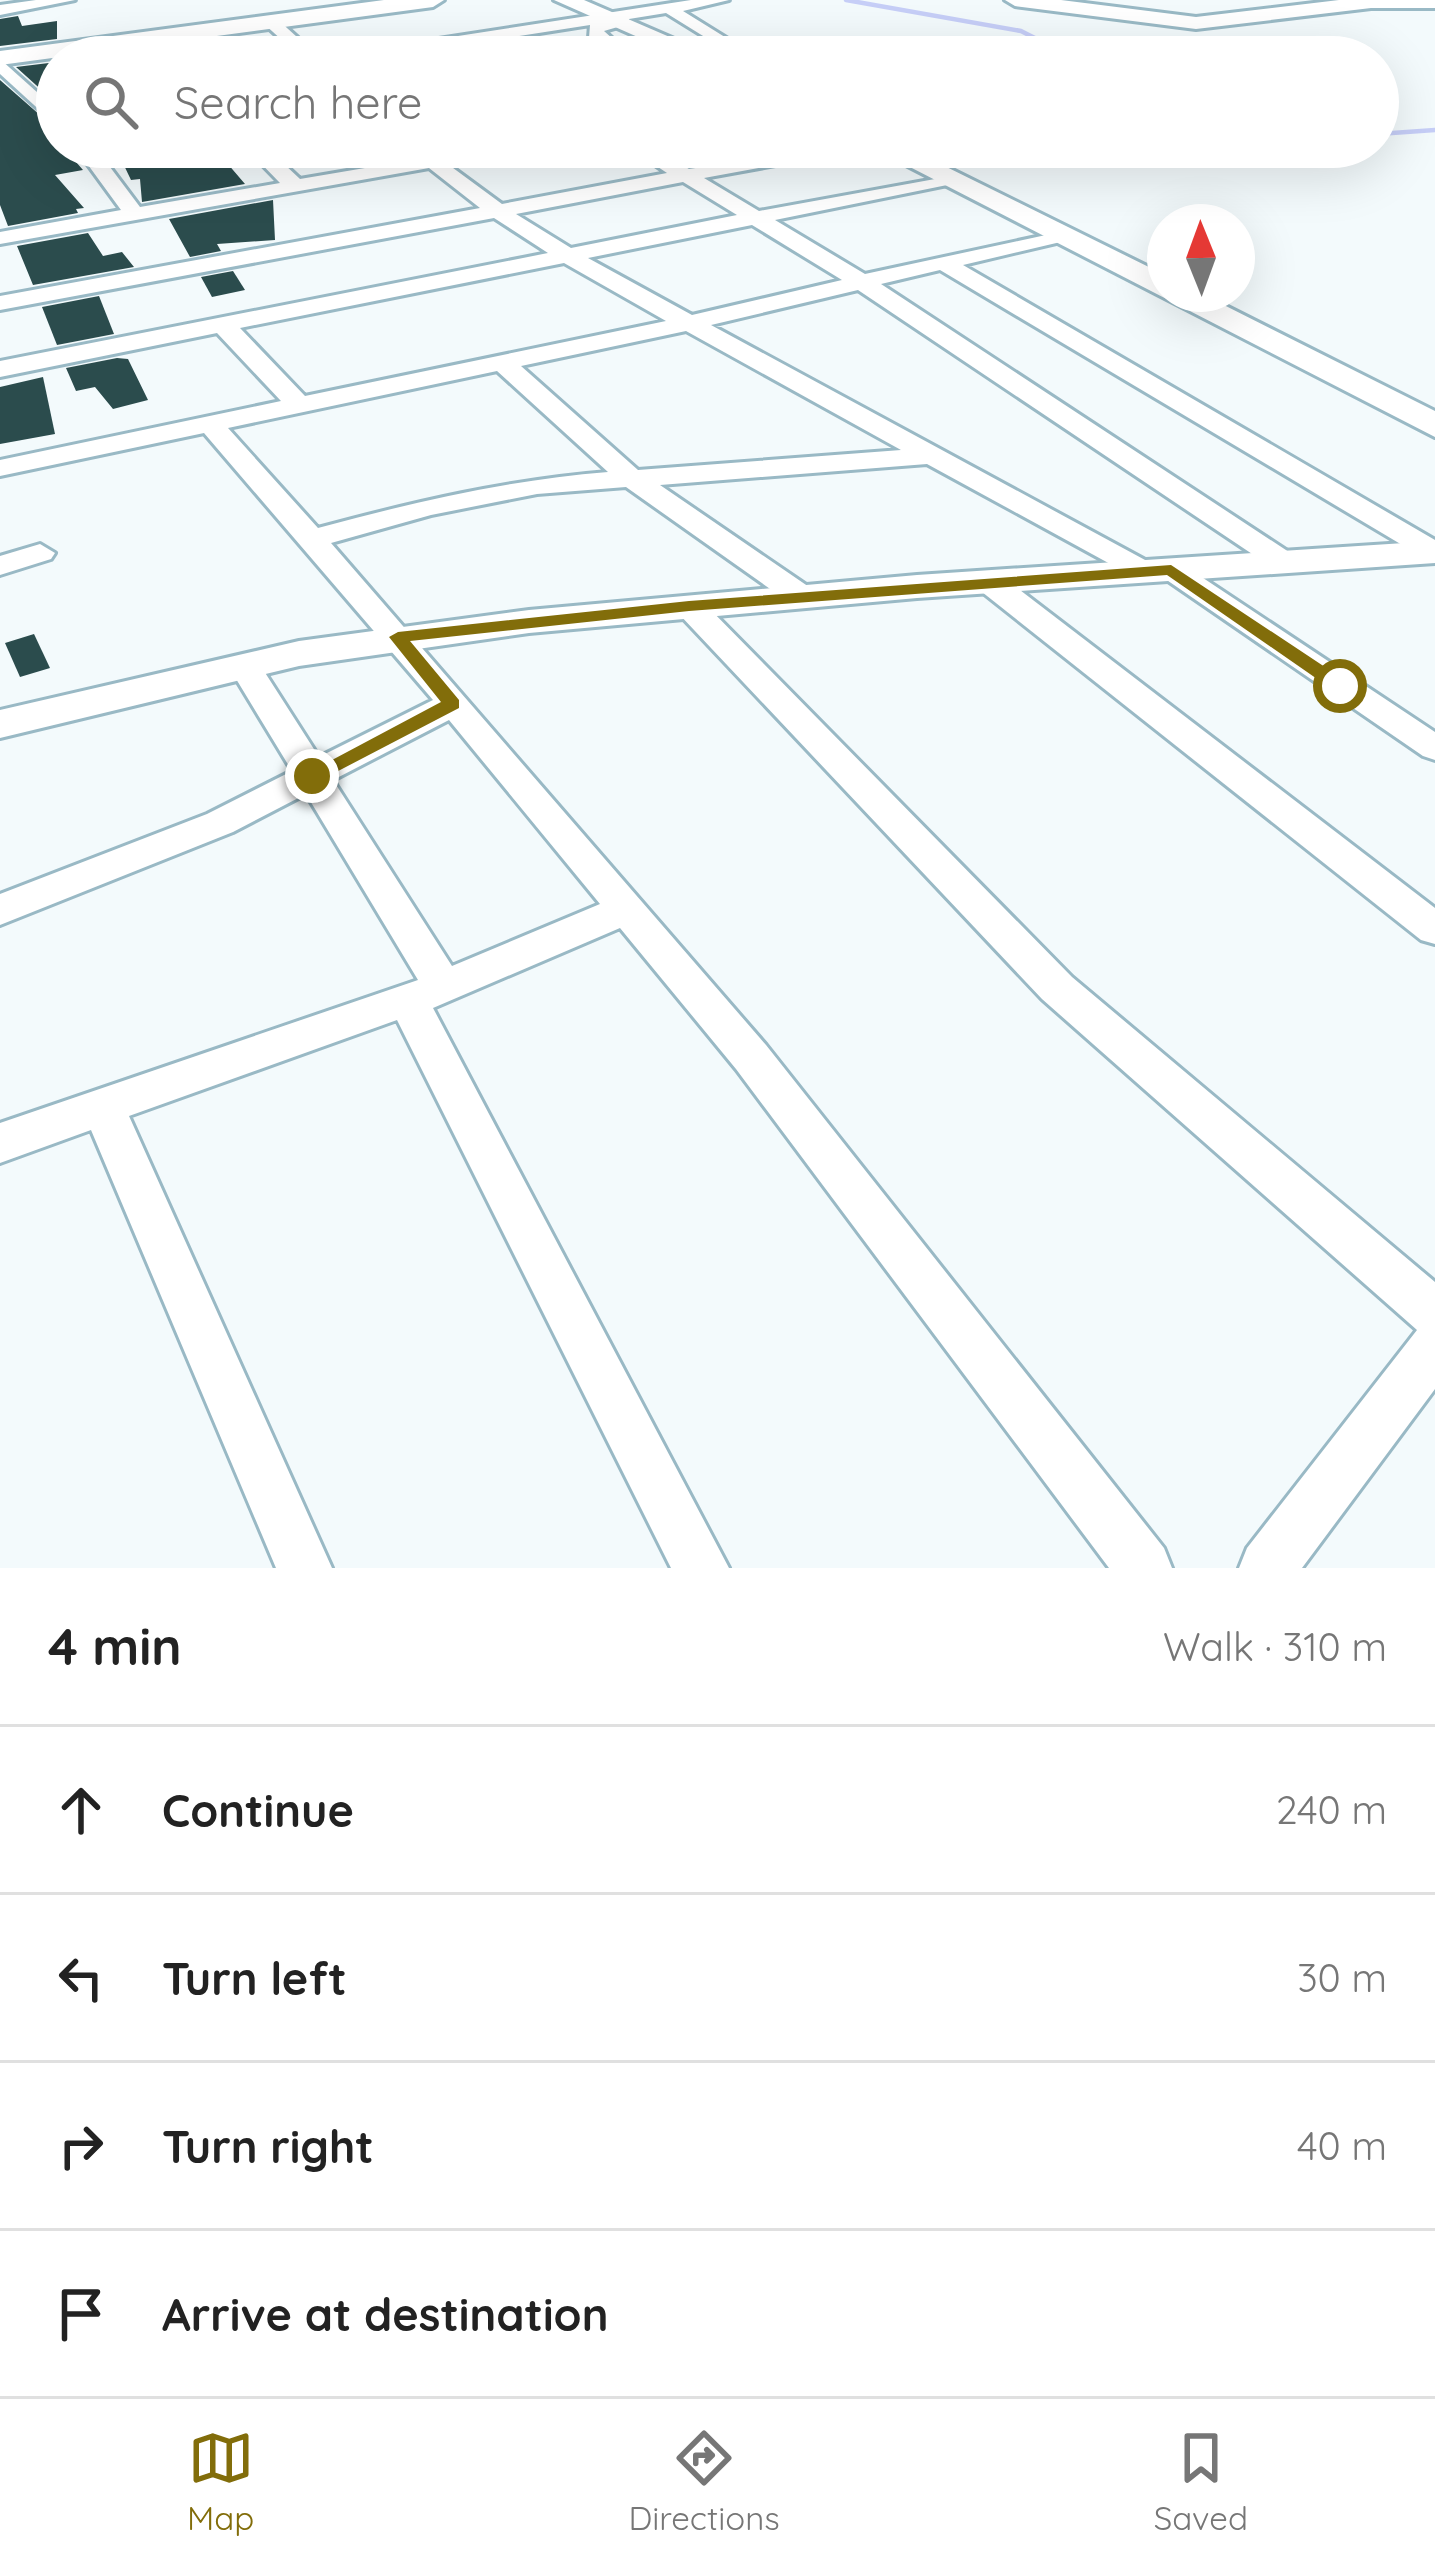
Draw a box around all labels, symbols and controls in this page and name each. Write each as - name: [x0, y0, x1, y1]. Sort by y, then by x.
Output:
- search box: [36, 36, 1399, 168]
- icon: search: [78, 69, 144, 135]
- text: Search here: [174, 74, 422, 130]
- north arrow: [1147, 204, 1255, 312]
- route start: [1313, 659, 1367, 713]
- route end: [285, 749, 339, 803]
- text: 4 min: [48, 1614, 182, 1678]
- text: Walk · 310 m: [1163, 1622, 1387, 1671]
- icon: ahead: [48, 1777, 114, 1843]
- text: Continue: [162, 1782, 354, 1838]
- text: 240 m: [1276, 1785, 1387, 1834]
- icon: left: [48, 1945, 114, 2011]
- text: Turn left: [162, 1950, 347, 2006]
- text: 30 m: [1297, 1953, 1387, 2002]
- icon: right: [48, 2113, 114, 2179]
- text: Turn right: [162, 2118, 374, 2174]
- text: 40 m: [1297, 2121, 1387, 2170]
- icon: arrive: [48, 2281, 114, 2347]
- text: Arrive at destination: [162, 2286, 608, 2342]
- tab: Map: [187, 2425, 254, 2538]
- tab: Directions: [628, 2425, 780, 2538]
- tab: Saved: [1154, 2425, 1248, 2538]

